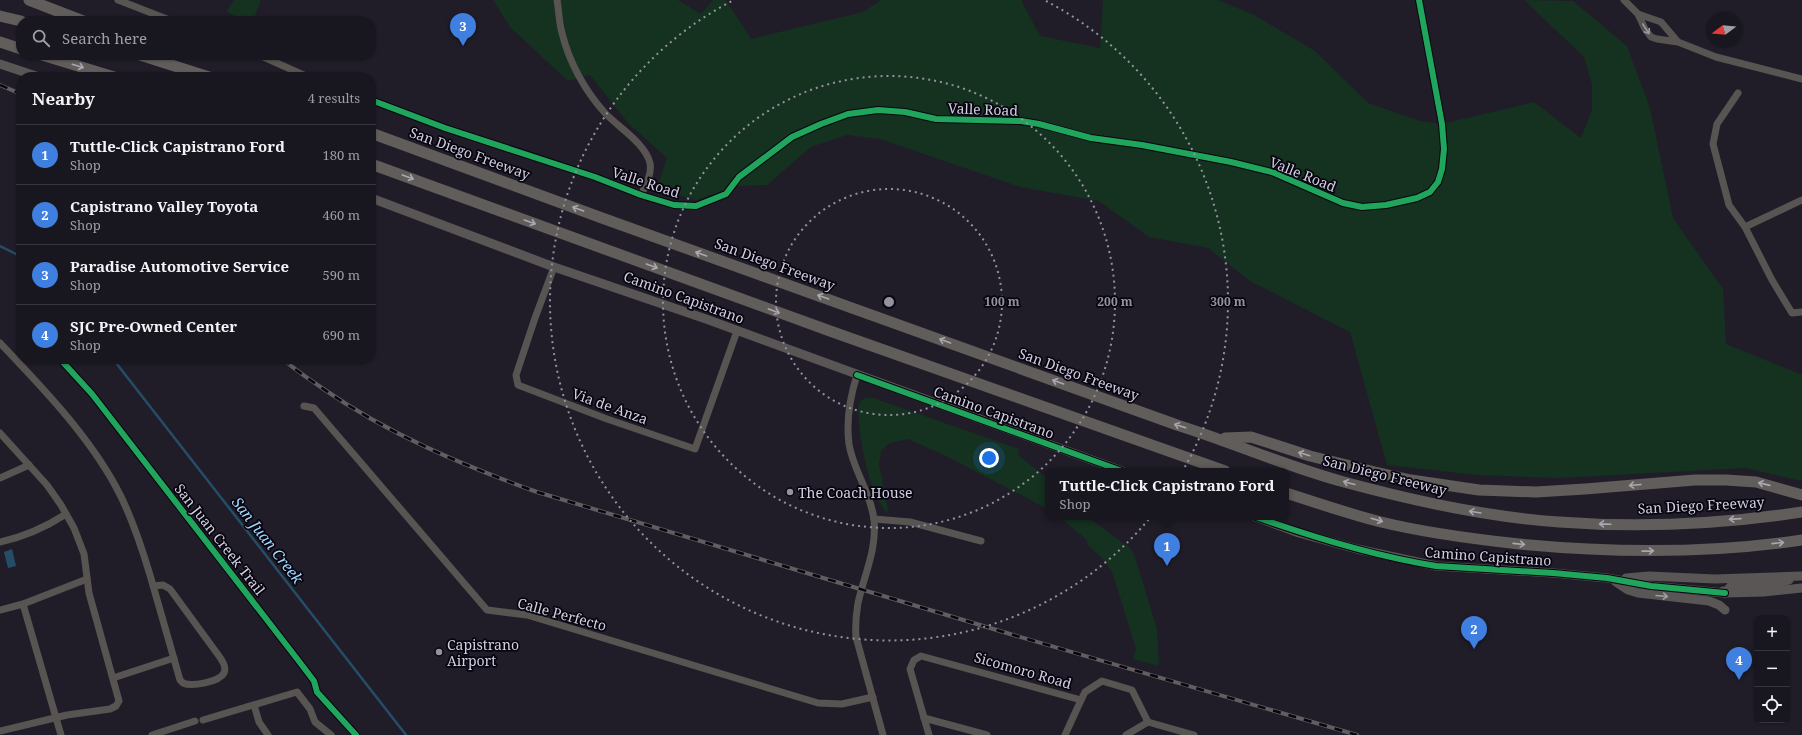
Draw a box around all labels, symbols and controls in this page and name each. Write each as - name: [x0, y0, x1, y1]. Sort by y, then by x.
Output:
- north arrow: [1706, 12, 1742, 48]
- pin: 3: [450, 13, 476, 46]
- search box: [16, 16, 376, 60]
- one-way arrow: [1642, 23, 1650, 34]
- icon: search: [30, 27, 52, 49]
- text: Search here: [62, 28, 147, 48]
- one-way arrow: [71, 63, 84, 70]
- text: Nearby: [32, 87, 95, 110]
- text: 4 results: [308, 89, 360, 107]
- street label: Valle Road: [948, 98, 1019, 120]
- street label: San Diego Freeway: [407, 122, 533, 184]
- text: Tuttle-Click Capistrano Ford: [70, 136, 285, 156]
- text: 1: [41, 146, 49, 164]
- text: 180 m: [323, 146, 360, 164]
- street label: Valle Road: [1267, 152, 1339, 196]
- text: Shop: [70, 156, 101, 174]
- street label: Valle Road: [610, 162, 683, 202]
- one-way arrow: [401, 174, 413, 182]
- text: Capistrano Valley Toyota: [70, 196, 258, 216]
- one-way arrow: [573, 205, 585, 213]
- text: 2: [41, 206, 49, 224]
- text: 460 m: [323, 206, 360, 224]
- text: Shop: [70, 216, 101, 234]
- one-way arrow: [523, 218, 535, 226]
- street label: San Diego Freeway: [712, 233, 838, 295]
- one-way arrow: [695, 249, 707, 257]
- text: Paradise Automotive Service: [70, 256, 289, 276]
- one-way arrow: [646, 263, 658, 271]
- text: 3: [41, 266, 49, 284]
- text: 590 m: [323, 266, 360, 284]
- street label: Camino Capistrano: [621, 266, 747, 328]
- text: Shop: [70, 276, 101, 294]
- one-way arrow: [818, 293, 830, 301]
- text: 100 m: [984, 293, 1020, 310]
- text: 200 m: [1097, 293, 1133, 310]
- text: 300 m: [1210, 293, 1246, 310]
- centre of rings: [882, 295, 896, 309]
- one-way arrow: [768, 307, 780, 315]
- text: SJC Pre-Owned Center: [70, 316, 237, 336]
- text: 4: [41, 326, 49, 344]
- text: 690 m: [323, 326, 360, 344]
- text: Shop: [70, 336, 101, 354]
- one-way arrow: [940, 337, 952, 345]
- street label: San Diego Freeway: [1016, 343, 1142, 405]
- one-way arrow: [1051, 378, 1064, 385]
- street label: Camino Capistrano: [931, 381, 1057, 443]
- street label: Via de Anza: [570, 384, 651, 428]
- one-way arrow: [1174, 422, 1187, 429]
- your location: [979, 448, 999, 468]
- one-way arrow: [1298, 450, 1311, 457]
- street label: San Diego Freeway: [1321, 450, 1449, 500]
- popup: [1045, 468, 1289, 520]
- text: Tuttle-Click Capistrano Ford: [1060, 475, 1274, 495]
- one-way arrow: [1342, 479, 1355, 487]
- street label: San Juan Creek Trail: [171, 480, 269, 598]
- one-way arrow: [1758, 480, 1771, 488]
- one-way arrow: [1629, 481, 1642, 489]
- place label: The Coach House: [798, 483, 912, 502]
- marker: The Coach House: [785, 487, 795, 497]
- street label: San Diego Freeway: [1637, 492, 1765, 518]
- water label: San Juan Creek: [229, 493, 307, 587]
- text: Shop: [1060, 495, 1090, 513]
- one-way arrow: [1469, 507, 1482, 515]
- one-way arrow: [1729, 516, 1742, 523]
- one-way arrow: [1370, 517, 1383, 524]
- one-way arrow: [1599, 520, 1612, 527]
- pin: 1: [1154, 533, 1180, 566]
- one-way arrow: [1771, 539, 1784, 547]
- one-way arrow: [1512, 540, 1525, 547]
- street label: Camino Capistrano: [1424, 542, 1552, 570]
- one-way arrow: [1641, 547, 1654, 555]
- one-way arrow: [1655, 592, 1668, 599]
- street label: Calle Perfecto: [515, 593, 609, 635]
- map controls: [1754, 615, 1790, 723]
- button: +: [1754, 615, 1790, 651]
- pin: 2: [1461, 616, 1487, 649]
- place label: Capistrano Airport: [447, 635, 519, 670]
- marker: Capistrano Airport: [434, 647, 444, 657]
- street label: Sicomoro Road: [972, 647, 1074, 693]
- pin: 4: [1726, 647, 1752, 680]
- button: −: [1754, 651, 1790, 687]
- button: locate: [1754, 687, 1790, 723]

